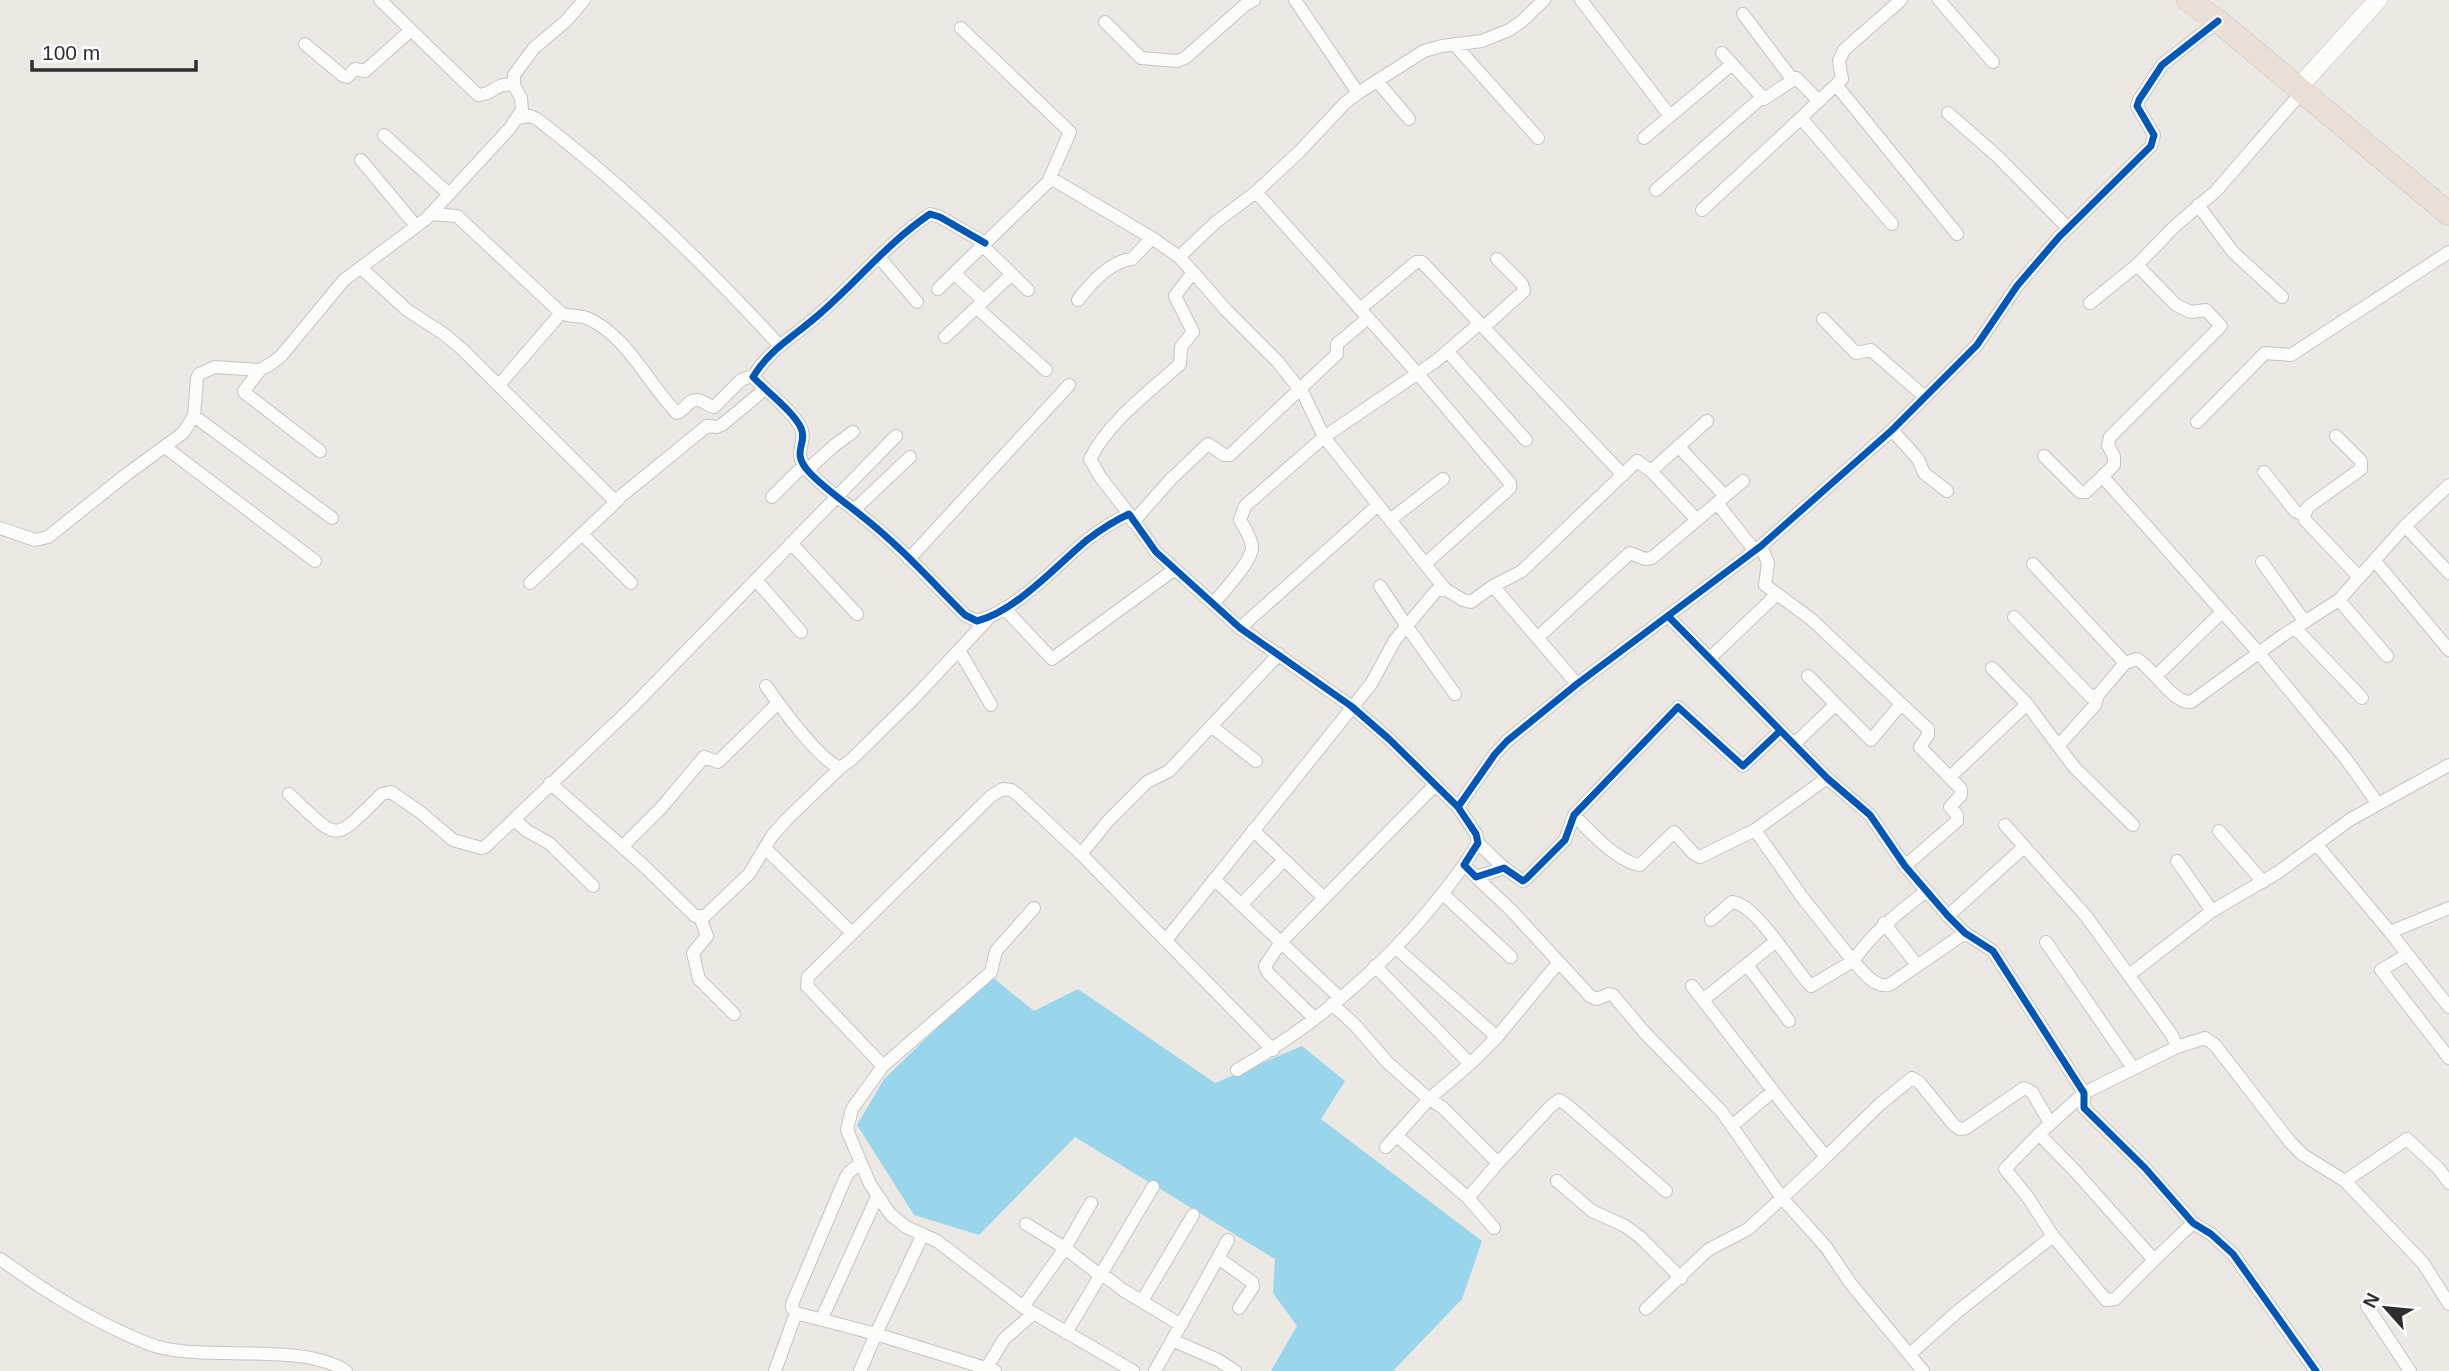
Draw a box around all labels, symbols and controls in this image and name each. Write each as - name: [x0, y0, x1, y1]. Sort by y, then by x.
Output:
- scale bar: [32, 28, 196, 72]
- text: 100 m: [42, 41, 100, 64]
- north arrow: [2351, 1273, 2421, 1343]
- text: N: [2359, 1290, 2384, 1311]

